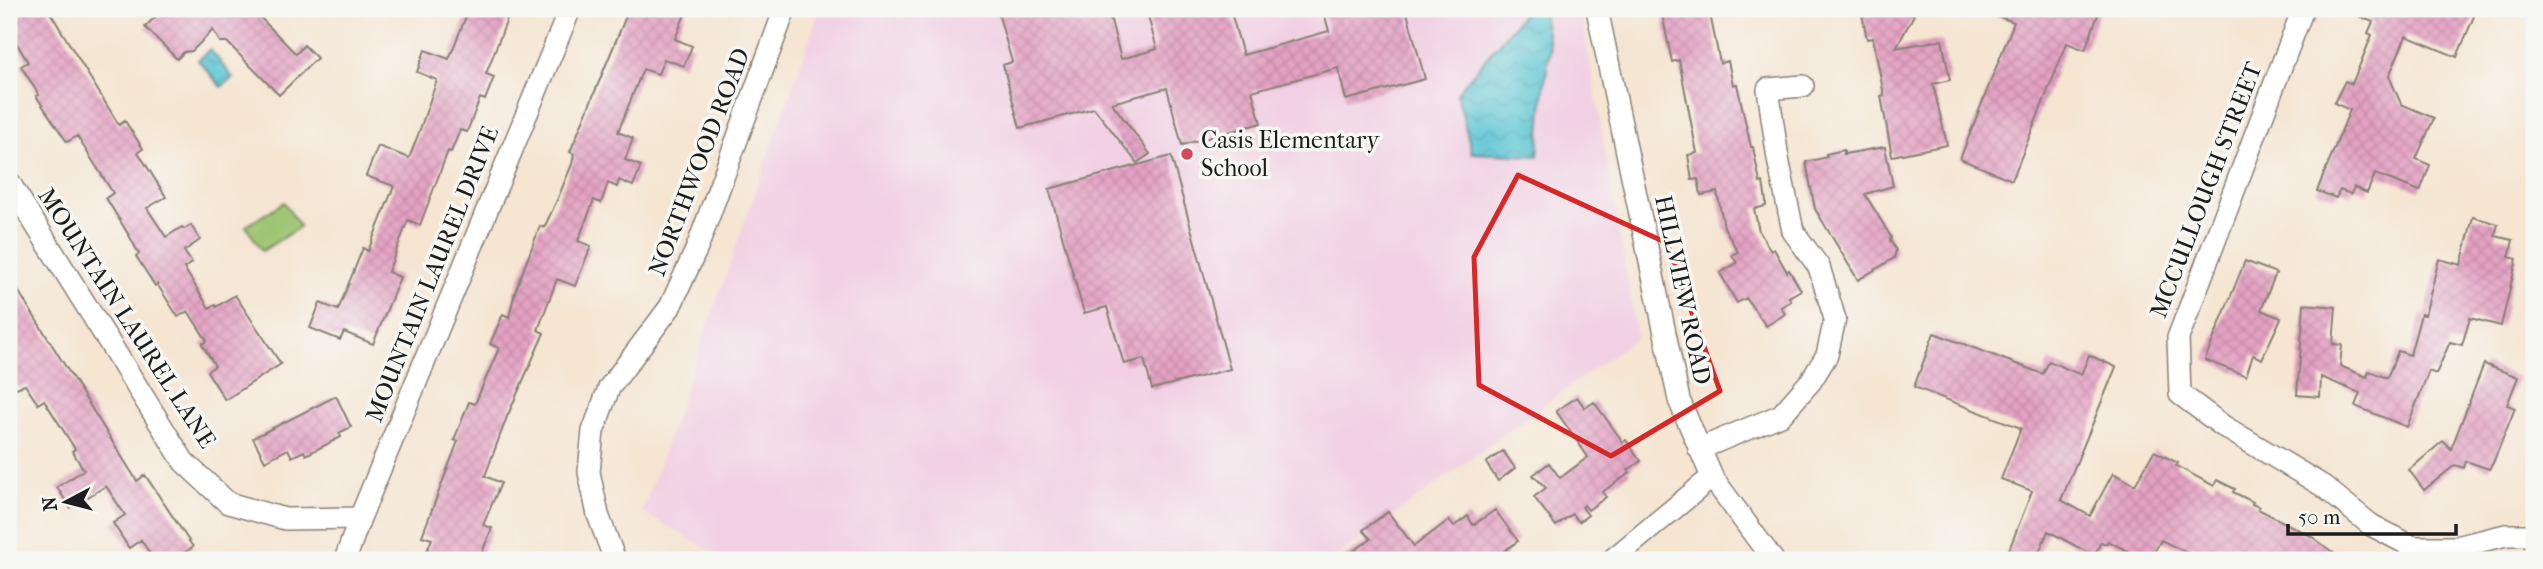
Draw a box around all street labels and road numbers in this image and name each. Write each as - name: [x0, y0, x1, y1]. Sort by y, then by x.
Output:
- street label: NORTHWOOD ROAD: [643, 44, 755, 280]
- street label: MCCULLOUGH STREET: [2144, 58, 2268, 322]
- street label: MOUNTAIN LAUREL DRIVE: [360, 122, 504, 426]
- street label: MOUNTAIN LAUREL LANE: [32, 183, 222, 453]
- street label: HILLVIEW ROAD: [1649, 193, 1717, 387]

